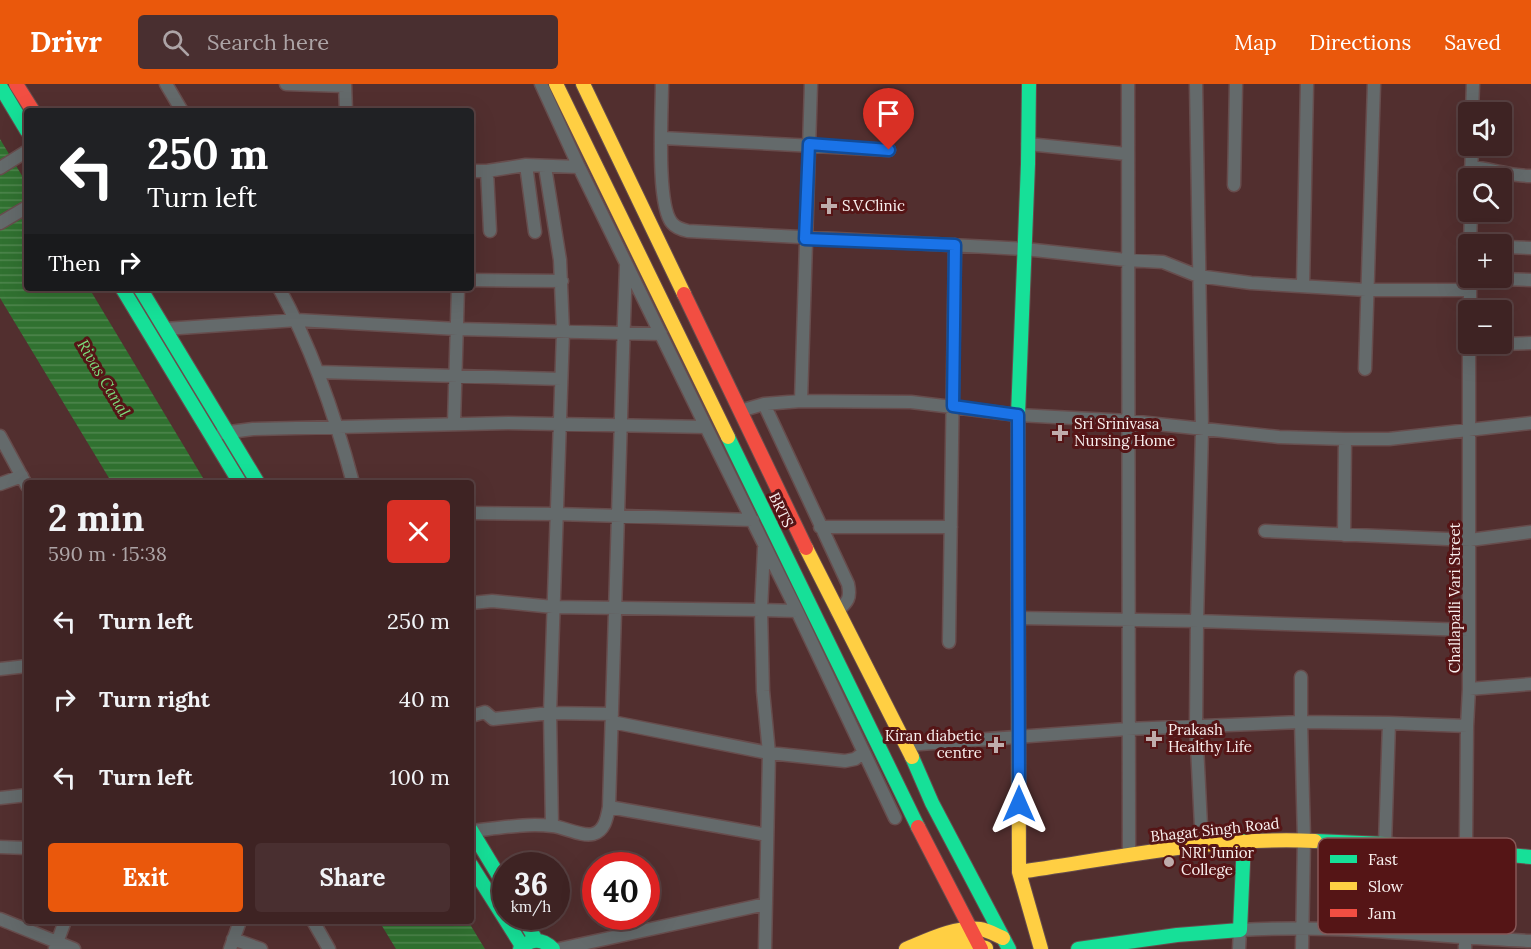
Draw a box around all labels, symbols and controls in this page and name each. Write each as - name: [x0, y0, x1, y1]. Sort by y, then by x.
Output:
- search box: [138, 15, 558, 69]
- text: Drivr: [30, 24, 102, 60]
- icon: search: [159, 26, 192, 59]
- text: Search here: [207, 28, 329, 56]
- text: Map: [1234, 29, 1277, 56]
- text: Directions: [1310, 29, 1411, 56]
- text: Saved: [1444, 29, 1501, 56]
- pin: [863, 88, 914, 150]
- icon: arrive: [872, 97, 905, 130]
- map controls: [1458, 102, 1512, 354]
- button: sound: [1458, 102, 1512, 156]
- text: 250 m: [147, 127, 268, 181]
- icon: left: [48, 132, 126, 210]
- button: search: [1458, 168, 1512, 222]
- text: Turn left: [147, 180, 257, 214]
- place label: S.V.Clinic: [842, 196, 905, 215]
- marker: S.V.Clinic: [820, 197, 838, 215]
- button: +: [1458, 234, 1512, 288]
- icon: right: [113, 246, 146, 279]
- text: Then: [48, 249, 101, 277]
- button: −: [1458, 300, 1512, 354]
- water label: Rivas Canal: [73, 336, 135, 421]
- place label: Sri Srinivasa Nursing Home: [1074, 414, 1175, 450]
- marker: Sri Srinivasa Nursing Home: [1051, 424, 1069, 442]
- street label: BRTS: [765, 489, 798, 530]
- text: 2 min: [48, 495, 145, 541]
- button: close: [387, 500, 450, 563]
- street label: Challapalli Vari Street: [1445, 523, 1464, 673]
- text: 590 m · 15:38: [48, 541, 167, 566]
- icon: left: [48, 605, 81, 638]
- text: Turn left: [99, 607, 193, 635]
- text: 250 m: [387, 607, 450, 635]
- icon: right: [48, 683, 81, 716]
- text: Turn right: [99, 685, 210, 713]
- text: 40 m: [399, 685, 450, 713]
- place label: Prakash Healthy Life: [1168, 720, 1252, 756]
- place label: Kiran diabetic centre: [885, 726, 982, 762]
- marker: Prakash Healthy Life: [1145, 730, 1163, 748]
- marker: Kiran diabetic centre: [987, 736, 1005, 754]
- icon: left: [48, 761, 81, 794]
- text: Turn left: [99, 763, 193, 791]
- text: 100 m: [389, 763, 450, 791]
- position arrow: [987, 772, 1051, 836]
- street label: Bhagat Singh Road: [1149, 813, 1280, 846]
- legend: [1318, 838, 1516, 934]
- button: Exit: [48, 843, 243, 912]
- button: Share: [255, 843, 450, 912]
- place label: NRI Junior College: [1181, 843, 1254, 879]
- text: Fast: [1368, 849, 1399, 869]
- speed limit sign: 40: [582, 852, 660, 930]
- marker: NRI Junior College: [1162, 855, 1176, 869]
- text: 36: [514, 865, 548, 903]
- text: Slow: [1368, 876, 1404, 896]
- text: km/h: [511, 897, 551, 916]
- text: Jam: [1367, 903, 1396, 923]

